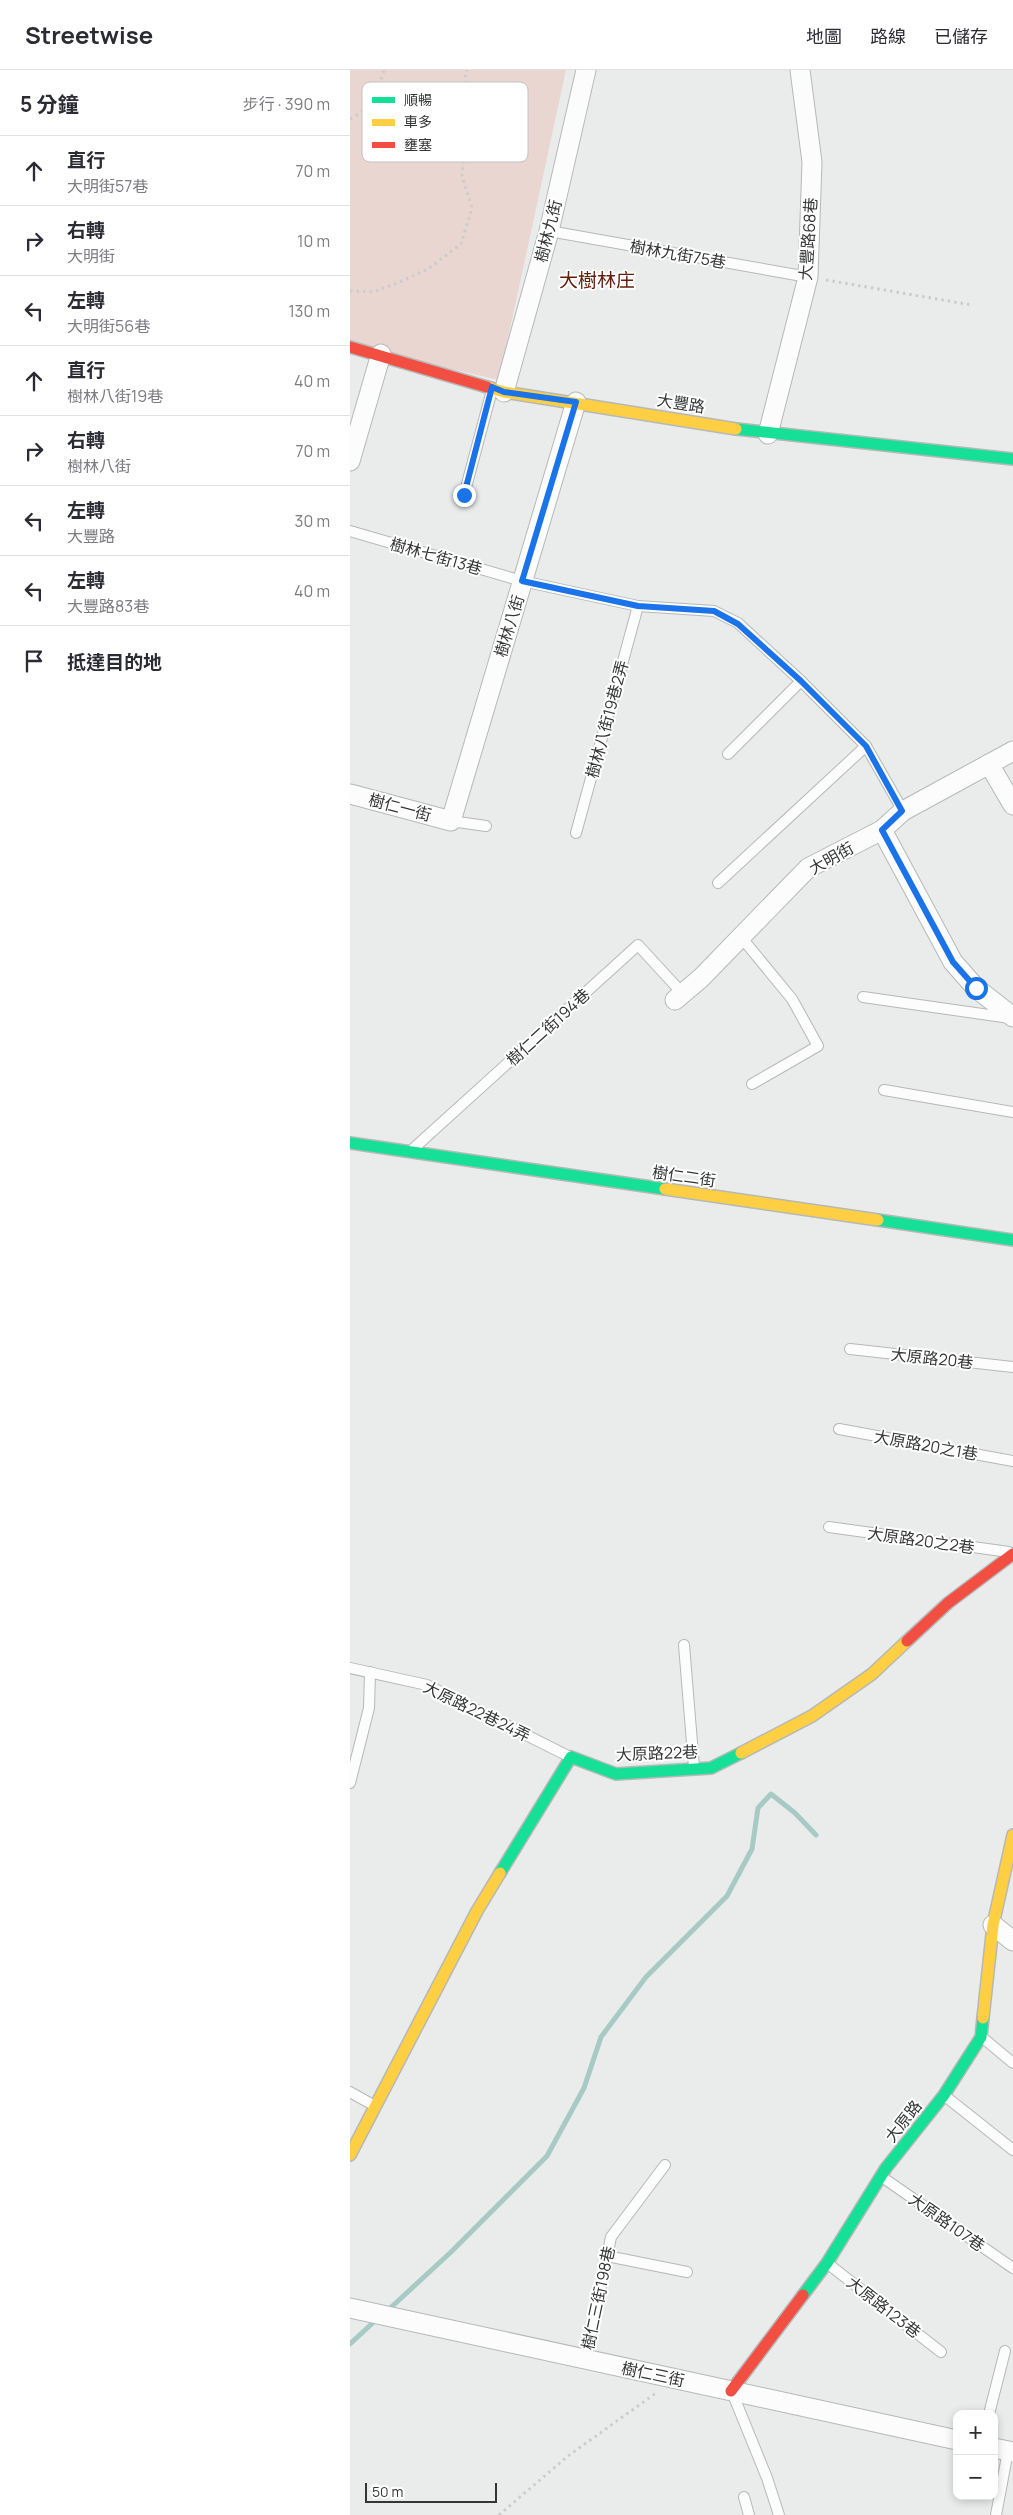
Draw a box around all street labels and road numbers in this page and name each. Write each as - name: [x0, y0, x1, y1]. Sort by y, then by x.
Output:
- street label: 樹林九街: [530, 197, 566, 265]
- street label: 大豐路68巷: [794, 197, 822, 281]
- street label: 樹林九街75巷: [628, 235, 728, 273]
- street label: 大豐路: [656, 388, 706, 418]
- street label: 樹林七街13巷: [387, 532, 485, 580]
- street label: 樹林八街: [489, 592, 529, 660]
- street label: 樹林八街19巷2弄: [581, 658, 633, 780]
- street label: 樹仁一街: [366, 788, 434, 826]
- street label: 大明街: [805, 837, 857, 879]
- street label: 樹仁二街194巷: [501, 983, 595, 1071]
- street label: 樹仁二街: [651, 1161, 717, 1191]
- street label: 大原路20巷: [890, 1343, 974, 1373]
- street label: 大原路20之1巷: [872, 1425, 980, 1465]
- street label: 大原路20之2巷: [866, 1522, 976, 1558]
- street label: 大原路22巷24弄: [420, 1676, 534, 1746]
- street label: 大原路22巷: [616, 1741, 698, 1765]
- street label: 大原路: [880, 2095, 926, 2147]
- street label: 大原路107巷: [905, 2188, 989, 2256]
- street label: 樹仁三街198巷: [576, 2244, 620, 2352]
- street label: 大原路123巷: [842, 2271, 926, 2343]
- street label: 樹仁三街: [619, 2357, 687, 2391]

